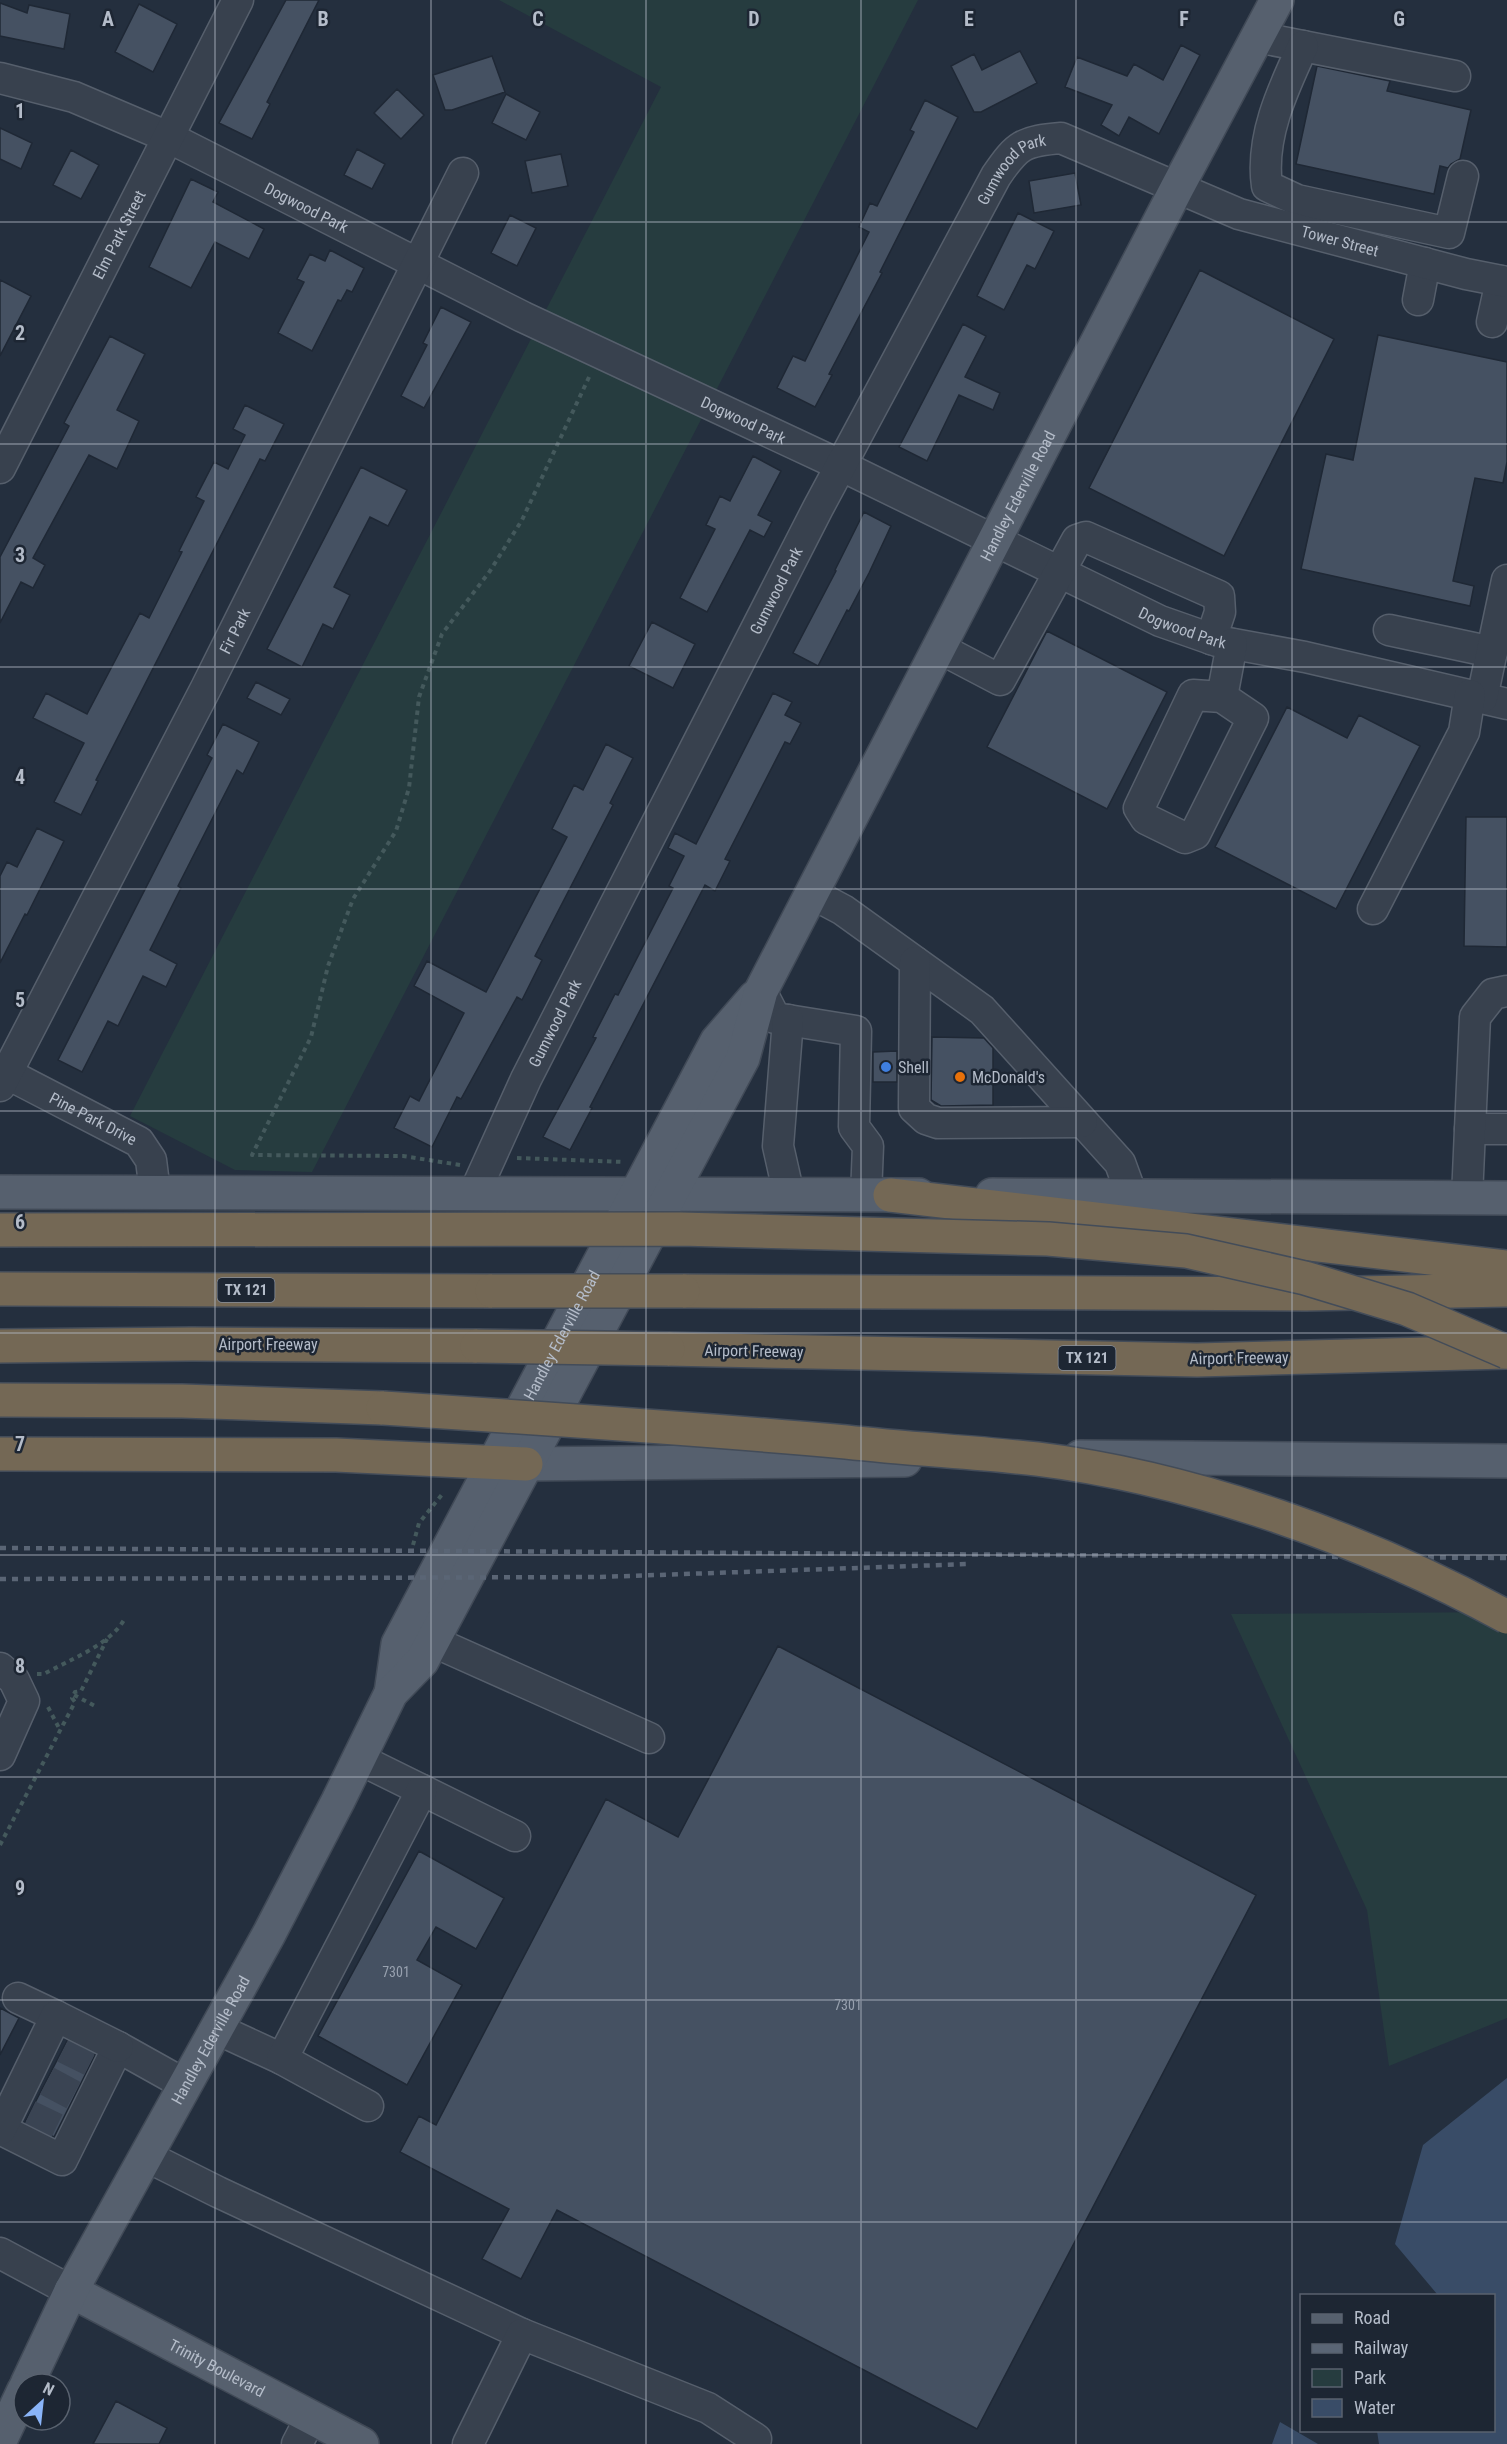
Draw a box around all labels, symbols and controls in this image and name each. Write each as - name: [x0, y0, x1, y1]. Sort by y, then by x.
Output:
- text: A: [102, 7, 114, 31]
- text: B: [317, 7, 329, 31]
- text: C: [532, 7, 544, 31]
- text: D: [748, 7, 760, 31]
- text: E: [964, 7, 974, 31]
- text: F: [1179, 7, 1189, 31]
- text: G: [1393, 7, 1405, 31]
- text: 1: [15, 99, 25, 123]
- street label: Gumwood Park: [973, 130, 1048, 208]
- street label: Dogwood Park: [261, 178, 353, 237]
- street label: Elm Park Street: [88, 187, 149, 282]
- street label: Tower Street: [1299, 221, 1381, 260]
- text: 2: [15, 321, 25, 345]
- street label: Dogwood Park: [698, 392, 790, 448]
- street label: Handley Ederville Road: [976, 427, 1059, 564]
- text: 3: [15, 543, 25, 567]
- street label: Gumwood Park: [746, 543, 807, 637]
- street label: Dogwood Park: [1136, 603, 1228, 652]
- street label: Fir Park: [215, 604, 254, 657]
- text: 4: [15, 765, 25, 789]
- street label: Gumwood Park: [524, 975, 585, 1070]
- text: 5: [15, 988, 25, 1012]
- place label: Shell: [898, 1058, 929, 1077]
- marker: Shell: [879, 1060, 893, 1074]
- place label: McDonald's: [972, 1068, 1045, 1087]
- marker: McDonald's: [953, 1070, 967, 1084]
- street label: Pine Park Drive: [46, 1088, 140, 1149]
- text: 6: [15, 1210, 25, 1234]
- street label: Handley Ederville Road: [519, 1267, 604, 1403]
- road number: TX 121: [218, 1278, 274, 1302]
- street label: Airport Freeway: [218, 1335, 318, 1354]
- street label: Airport Freeway: [704, 1341, 804, 1361]
- road number: TX 121: [1058, 1346, 1116, 1370]
- street label: Airport Freeway: [1189, 1348, 1289, 1368]
- text: 7: [15, 1432, 25, 1456]
- text: 8: [15, 1654, 25, 1678]
- text: 9: [15, 1876, 25, 1900]
- house number: 7301: [382, 1964, 410, 1980]
- street label: Handley Ederville Road: [167, 1972, 254, 2108]
- house number: 7301: [834, 1997, 862, 2013]
- legend: [1300, 2294, 1495, 2432]
- text: Road: [1354, 2307, 1390, 2328]
- street label: Trinity Boulevard: [166, 2335, 268, 2401]
- text: Railway: [1354, 2337, 1409, 2358]
- text: Park: [1354, 2367, 1386, 2388]
- north arrow: [12, 2372, 72, 2432]
- text: N: [40, 2378, 57, 2400]
- text: Water: [1354, 2397, 1396, 2418]

